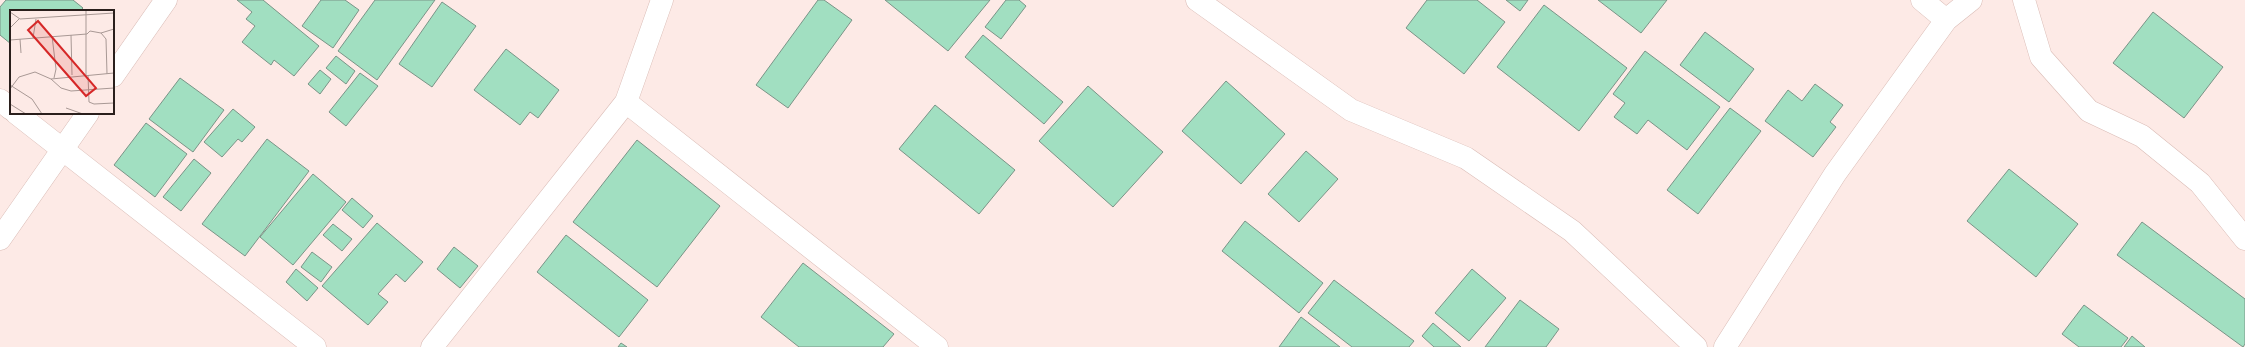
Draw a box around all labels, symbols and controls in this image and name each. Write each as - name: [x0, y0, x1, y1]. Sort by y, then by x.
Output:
- inset map: [10, 10, 114, 114]

